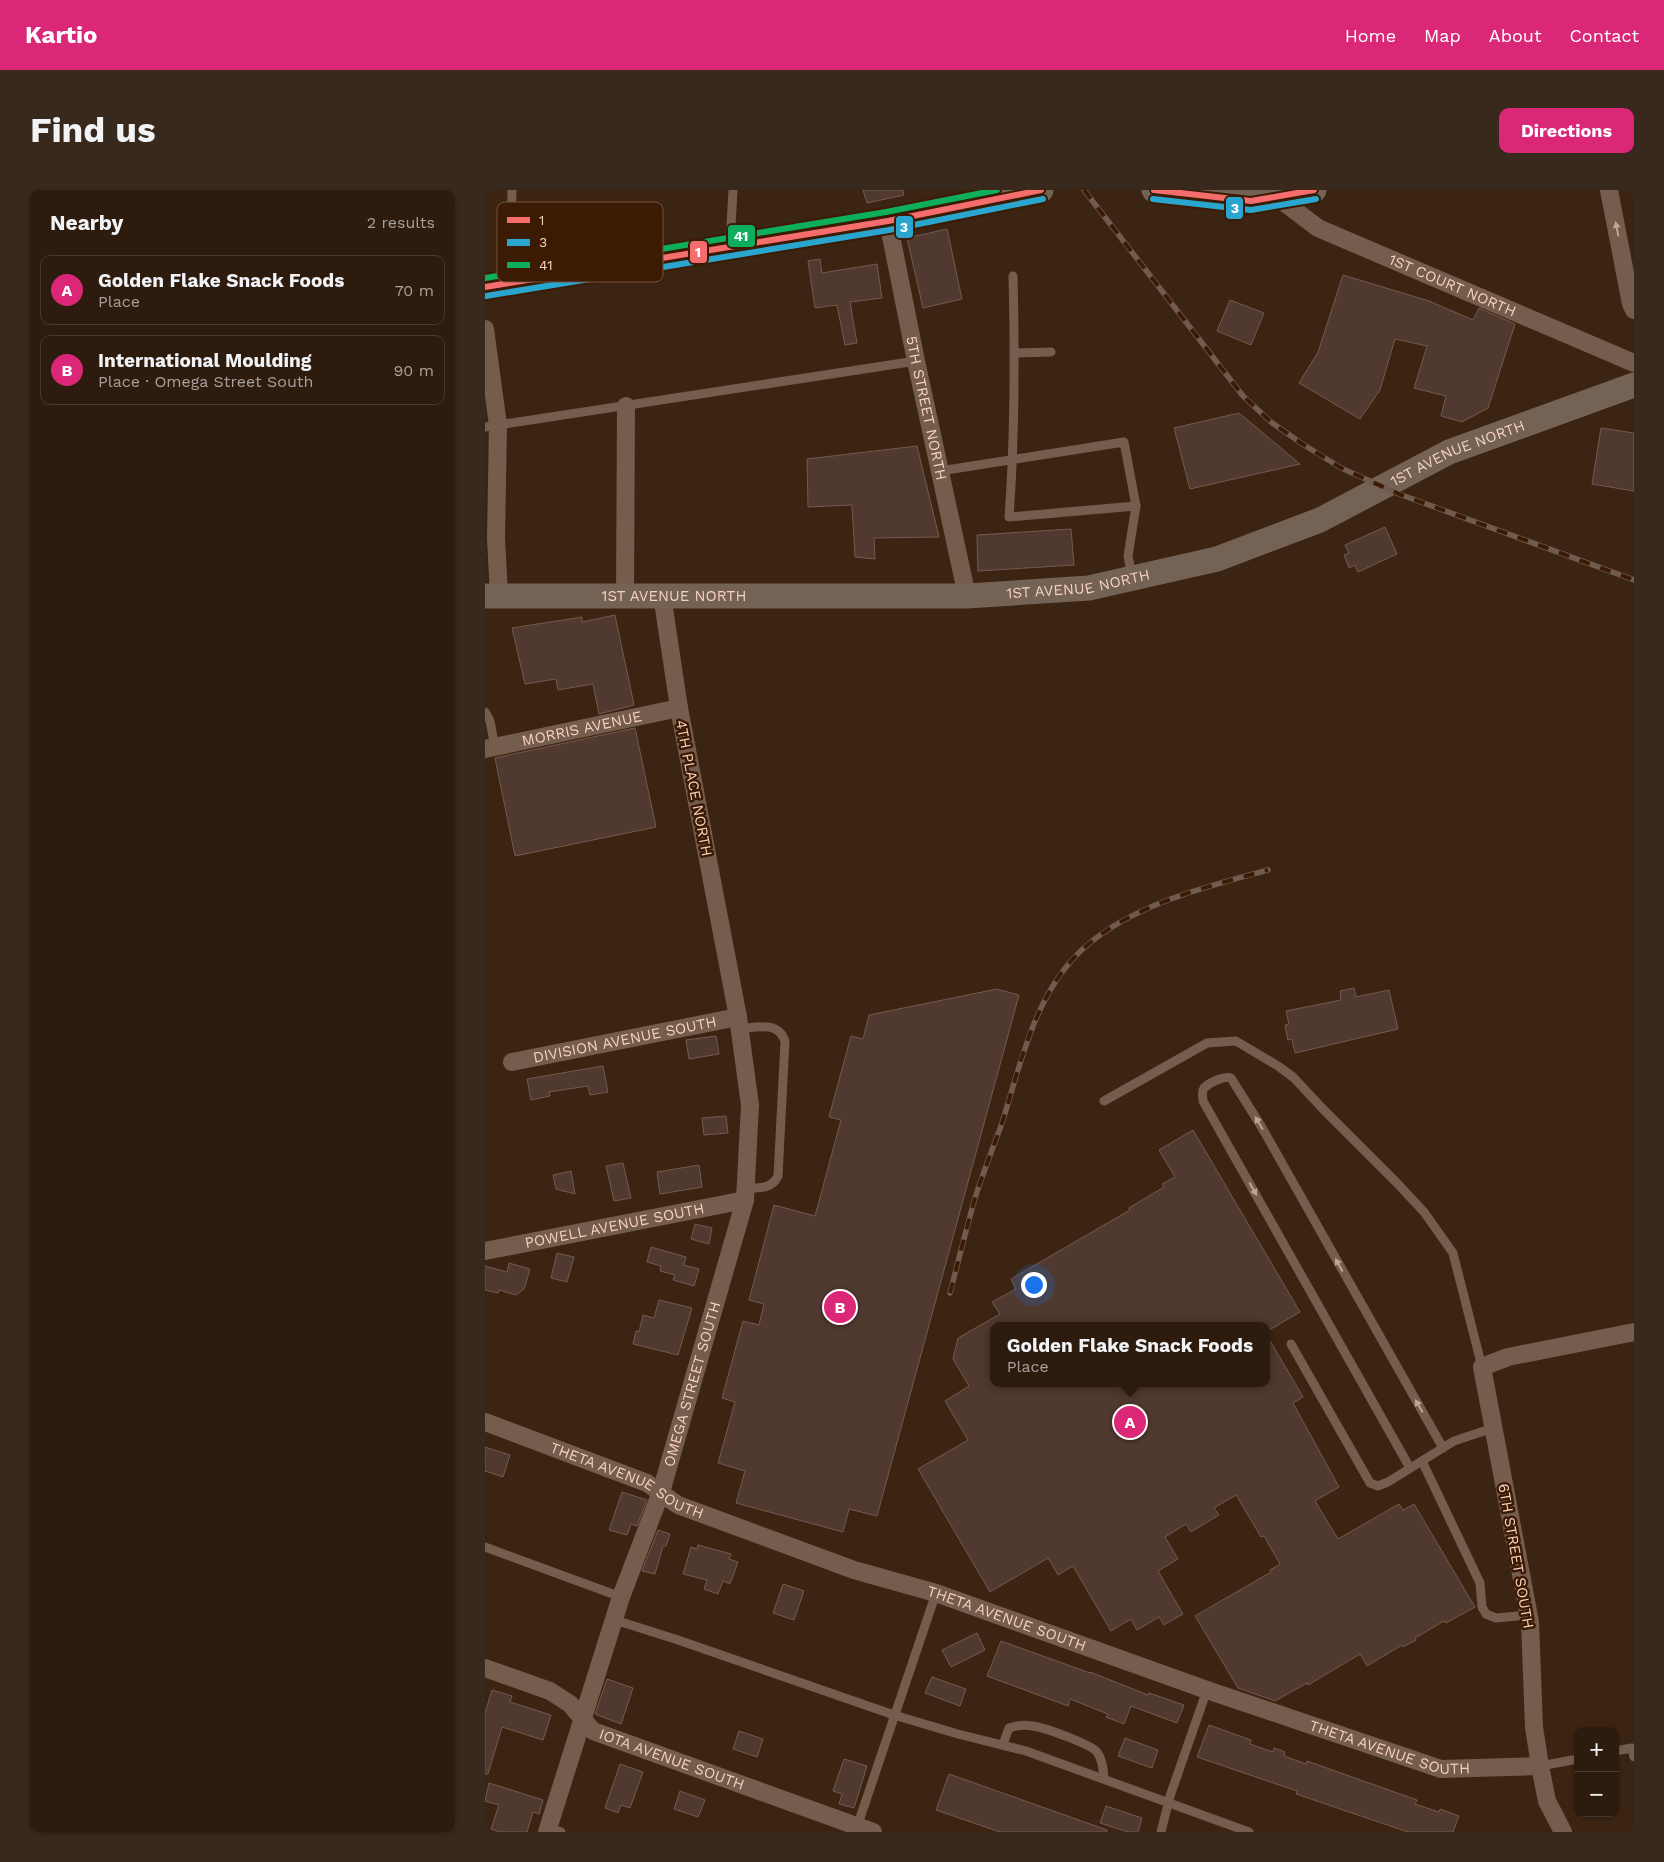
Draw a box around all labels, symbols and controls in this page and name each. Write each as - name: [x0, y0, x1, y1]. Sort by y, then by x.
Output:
- text: Kartio: [25, 21, 97, 49]
- text: Home: [1345, 25, 1396, 46]
- text: Map: [1424, 25, 1461, 46]
- text: About: [1489, 25, 1541, 46]
- text: Contact: [1569, 25, 1639, 46]
- button: Directions: [1499, 108, 1634, 153]
- text: Find us: [30, 109, 156, 151]
- line badge: 3: [1225, 196, 1244, 220]
- text: 3: [1231, 200, 1239, 216]
- legend: [497, 202, 663, 282]
- text: Nearby: [50, 210, 123, 235]
- text: 1: [539, 212, 544, 228]
- text: 2 results: [367, 213, 435, 232]
- line badge: 3: [895, 215, 914, 239]
- text: 3: [900, 219, 908, 235]
- one-way arrow: [1612, 220, 1620, 236]
- line badge: 41: [727, 224, 756, 248]
- text: 41: [734, 228, 748, 244]
- text: 3: [539, 234, 547, 250]
- line badge: 1: [689, 240, 708, 264]
- text: 1: [695, 244, 701, 260]
- street label: 1ST COURT NORTH: [1386, 250, 1519, 321]
- text: 41: [539, 257, 553, 273]
- text: Golden Flake Snack Foods: [98, 269, 344, 292]
- text: A: [62, 281, 72, 300]
- text: 70 m: [395, 281, 434, 300]
- text: Place: [98, 292, 140, 311]
- street label: 5TH STREET NORTH: [902, 334, 951, 482]
- text: International Moulding: [98, 349, 311, 372]
- text: B: [62, 361, 72, 380]
- text: 90 m: [393, 361, 434, 380]
- text: Place · Omega Street South: [98, 372, 313, 391]
- street label: 1ST AVENUE NORTH: [1387, 416, 1527, 490]
- street label: 1ST AVENUE NORTH: [1006, 565, 1152, 602]
- street label: 1ST AVENUE NORTH: [602, 587, 746, 605]
- street label: MORRIS AVENUE: [520, 707, 643, 750]
- street label: 4TH PLACE NORTH: [672, 718, 716, 858]
- street label: DIVISION AVENUE SOUTH: [532, 1013, 718, 1067]
- one-way arrow: [1254, 1117, 1263, 1130]
- one-way arrow: [1249, 1182, 1258, 1195]
- street label: POWELL AVENUE SOUTH: [523, 1199, 706, 1252]
- one-way arrow: [1334, 1258, 1343, 1271]
- your location: [1021, 1272, 1047, 1298]
- pin: B: [824, 1288, 856, 1326]
- street label: OMEGA STREET SOUTH: [660, 1299, 724, 1469]
- popup: [990, 1322, 1270, 1387]
- text: Golden Flake Snack Foods: [1007, 1334, 1253, 1357]
- text: Place: [1007, 1357, 1049, 1376]
- one-way arrow: [1415, 1398, 1423, 1413]
- pin: A: [1114, 1403, 1146, 1441]
- street label: THETA AVENUE SOUTH: [548, 1438, 706, 1523]
- street label: 6TH STREET SOUTH: [1494, 1482, 1538, 1630]
- street label: THETA AVENUE SOUTH: [925, 1582, 1089, 1655]
- street label: THETA AVENUE SOUTH: [1307, 1716, 1470, 1778]
- street label: IOTA AVENUE SOUTH: [597, 1725, 747, 1794]
- map controls: [1574, 1727, 1619, 1817]
- button: +: [1574, 1727, 1619, 1772]
- button: −: [1574, 1772, 1619, 1817]

